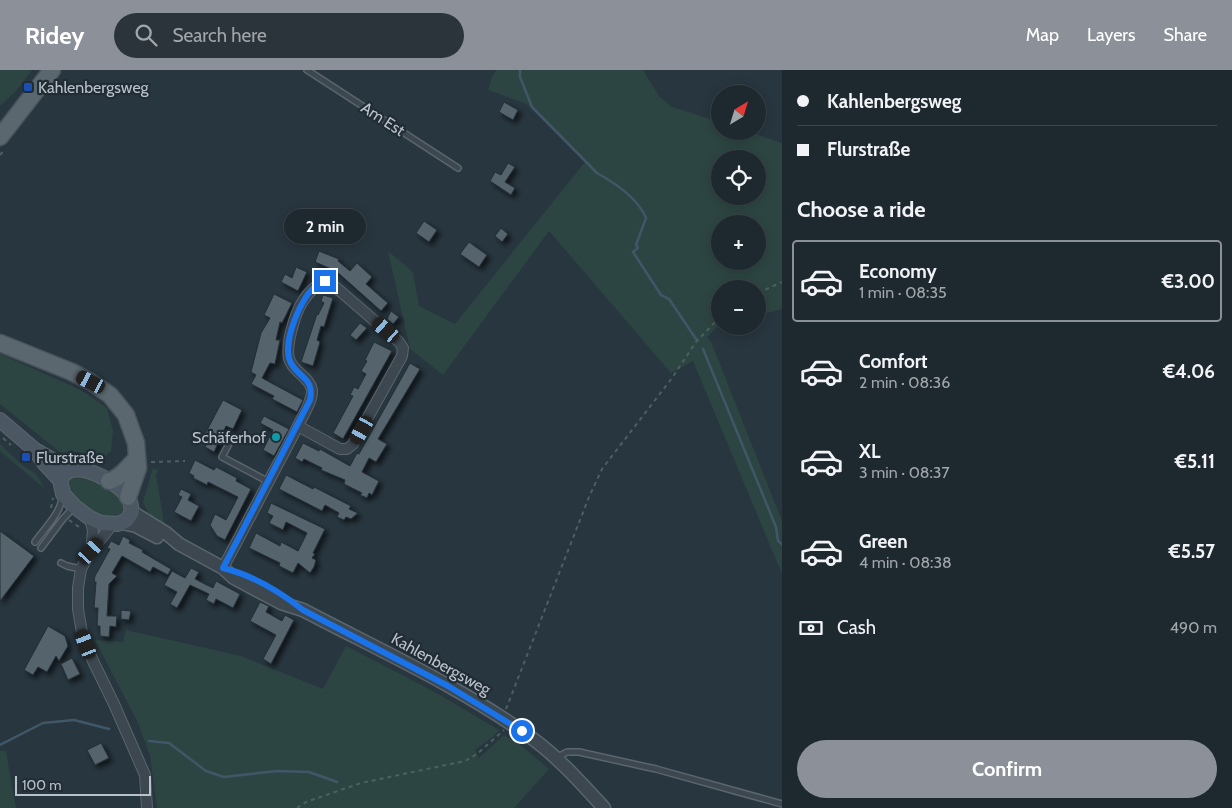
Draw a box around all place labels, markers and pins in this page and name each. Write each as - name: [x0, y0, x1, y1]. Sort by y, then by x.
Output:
- place label: Kahlenbergsweg: [38, 78, 150, 97]
- marker: Kahlenbergsweg: [22, 81, 34, 93]
- place label: Schäferhof: [192, 428, 267, 447]
- marker: Schäferhof: [270, 431, 282, 443]
- place label: Flurstraße: [36, 448, 104, 467]
- marker: Flurstraße: [20, 451, 32, 463]

